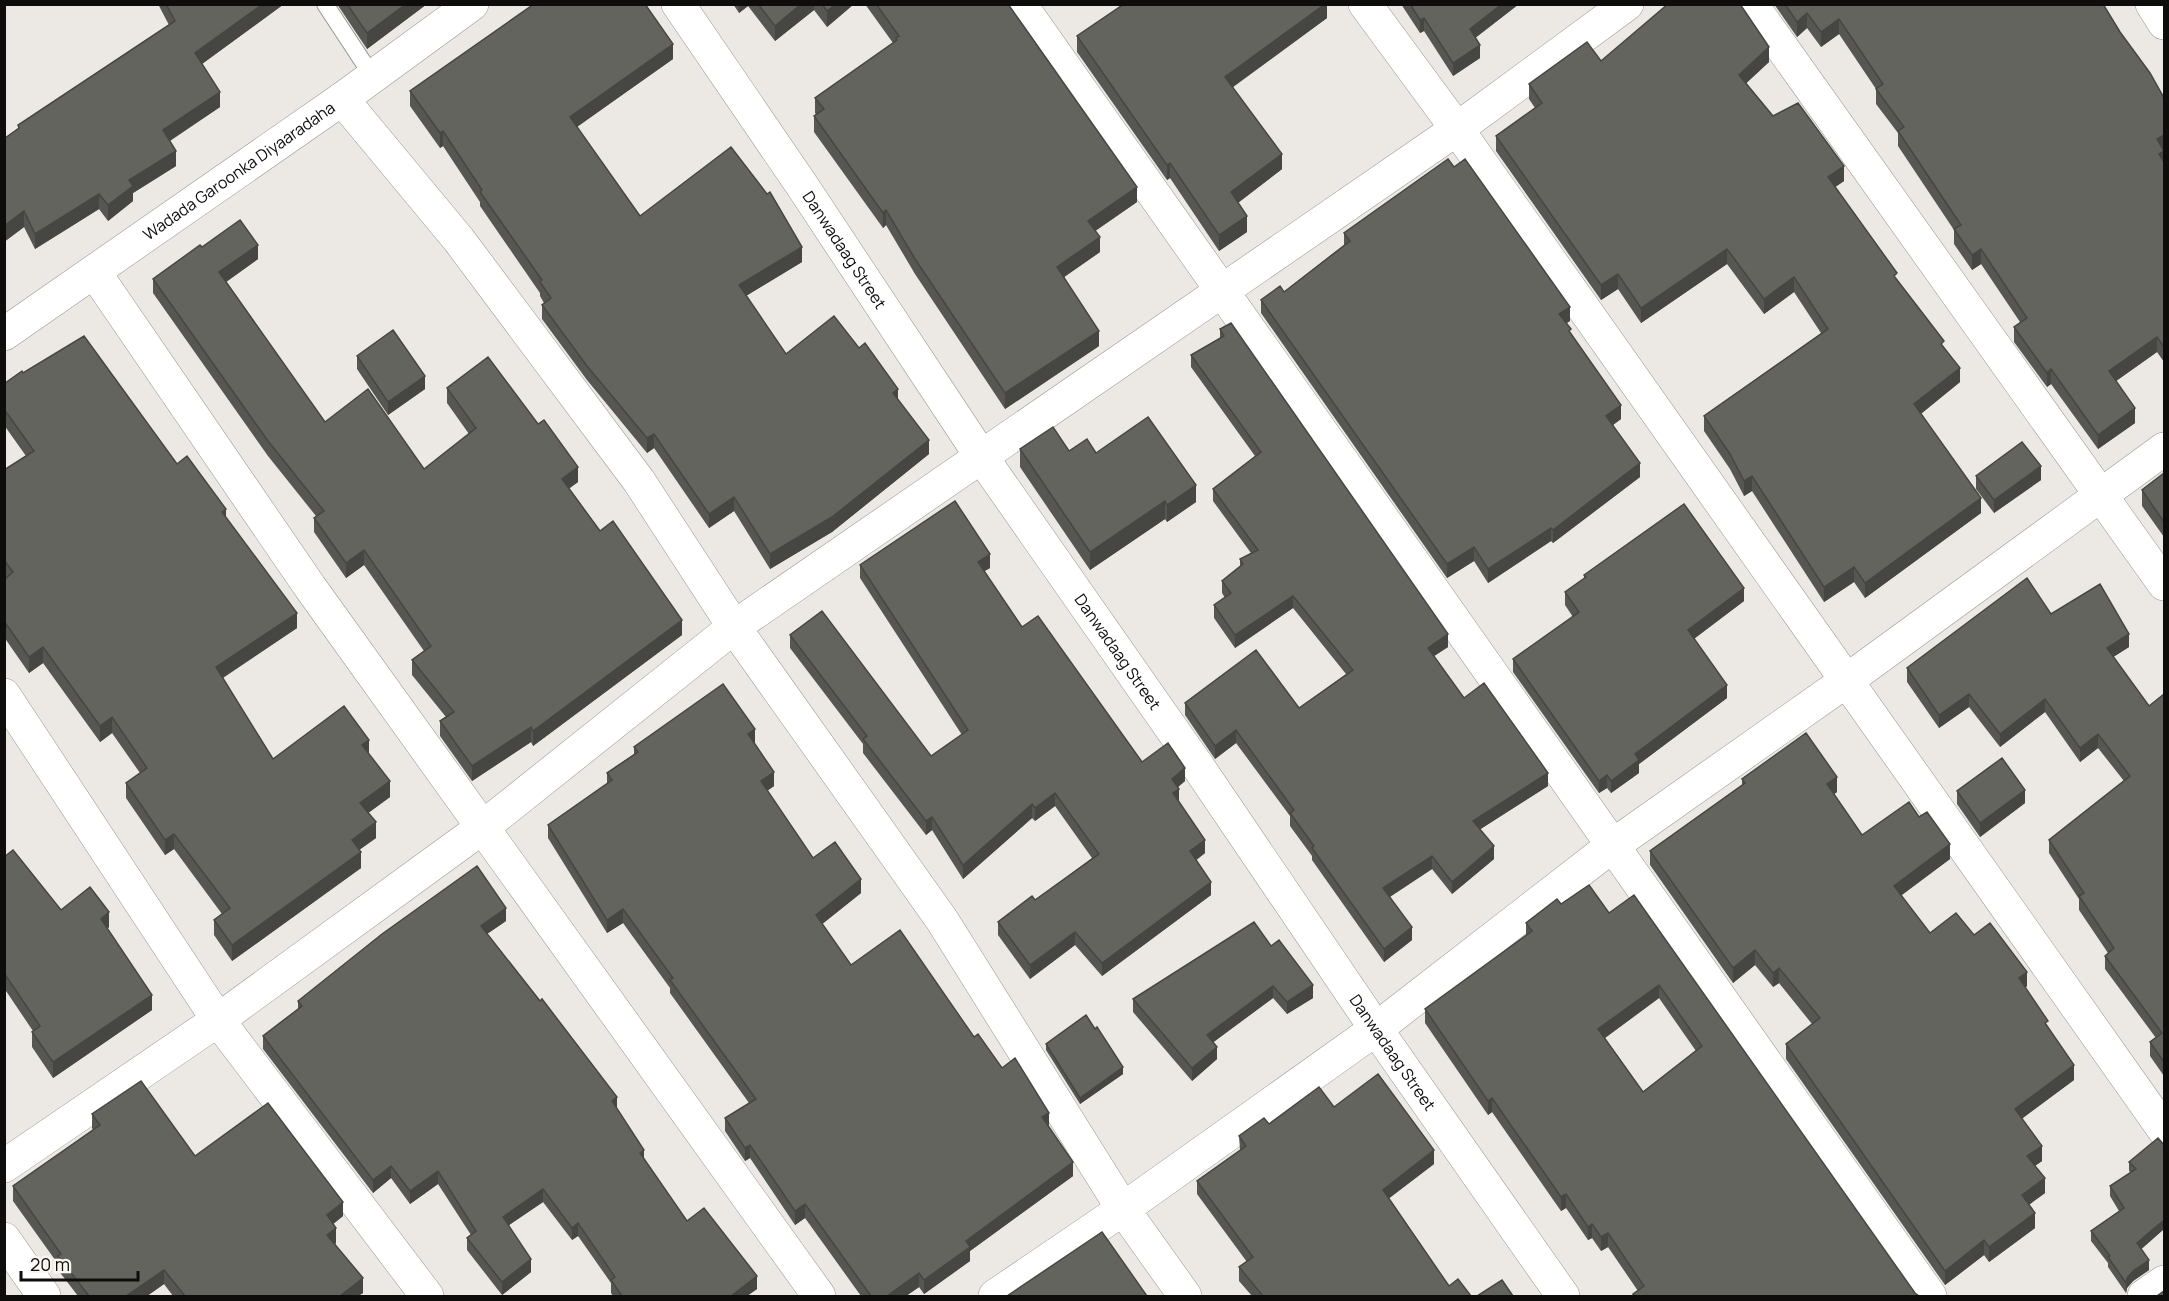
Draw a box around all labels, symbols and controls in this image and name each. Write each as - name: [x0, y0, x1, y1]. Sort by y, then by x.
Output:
- street label: Wadada Garoonka Diyaaradaha: [139, 96, 339, 245]
- street label: Danwadaag Street: [798, 187, 892, 313]
- street label: Danwadaag Street: [1070, 589, 1166, 714]
- street label: Danwadaag Street: [1345, 990, 1441, 1115]
- scale bar: [21, 1244, 138, 1282]
- text: 20 m: [30, 1252, 70, 1276]

